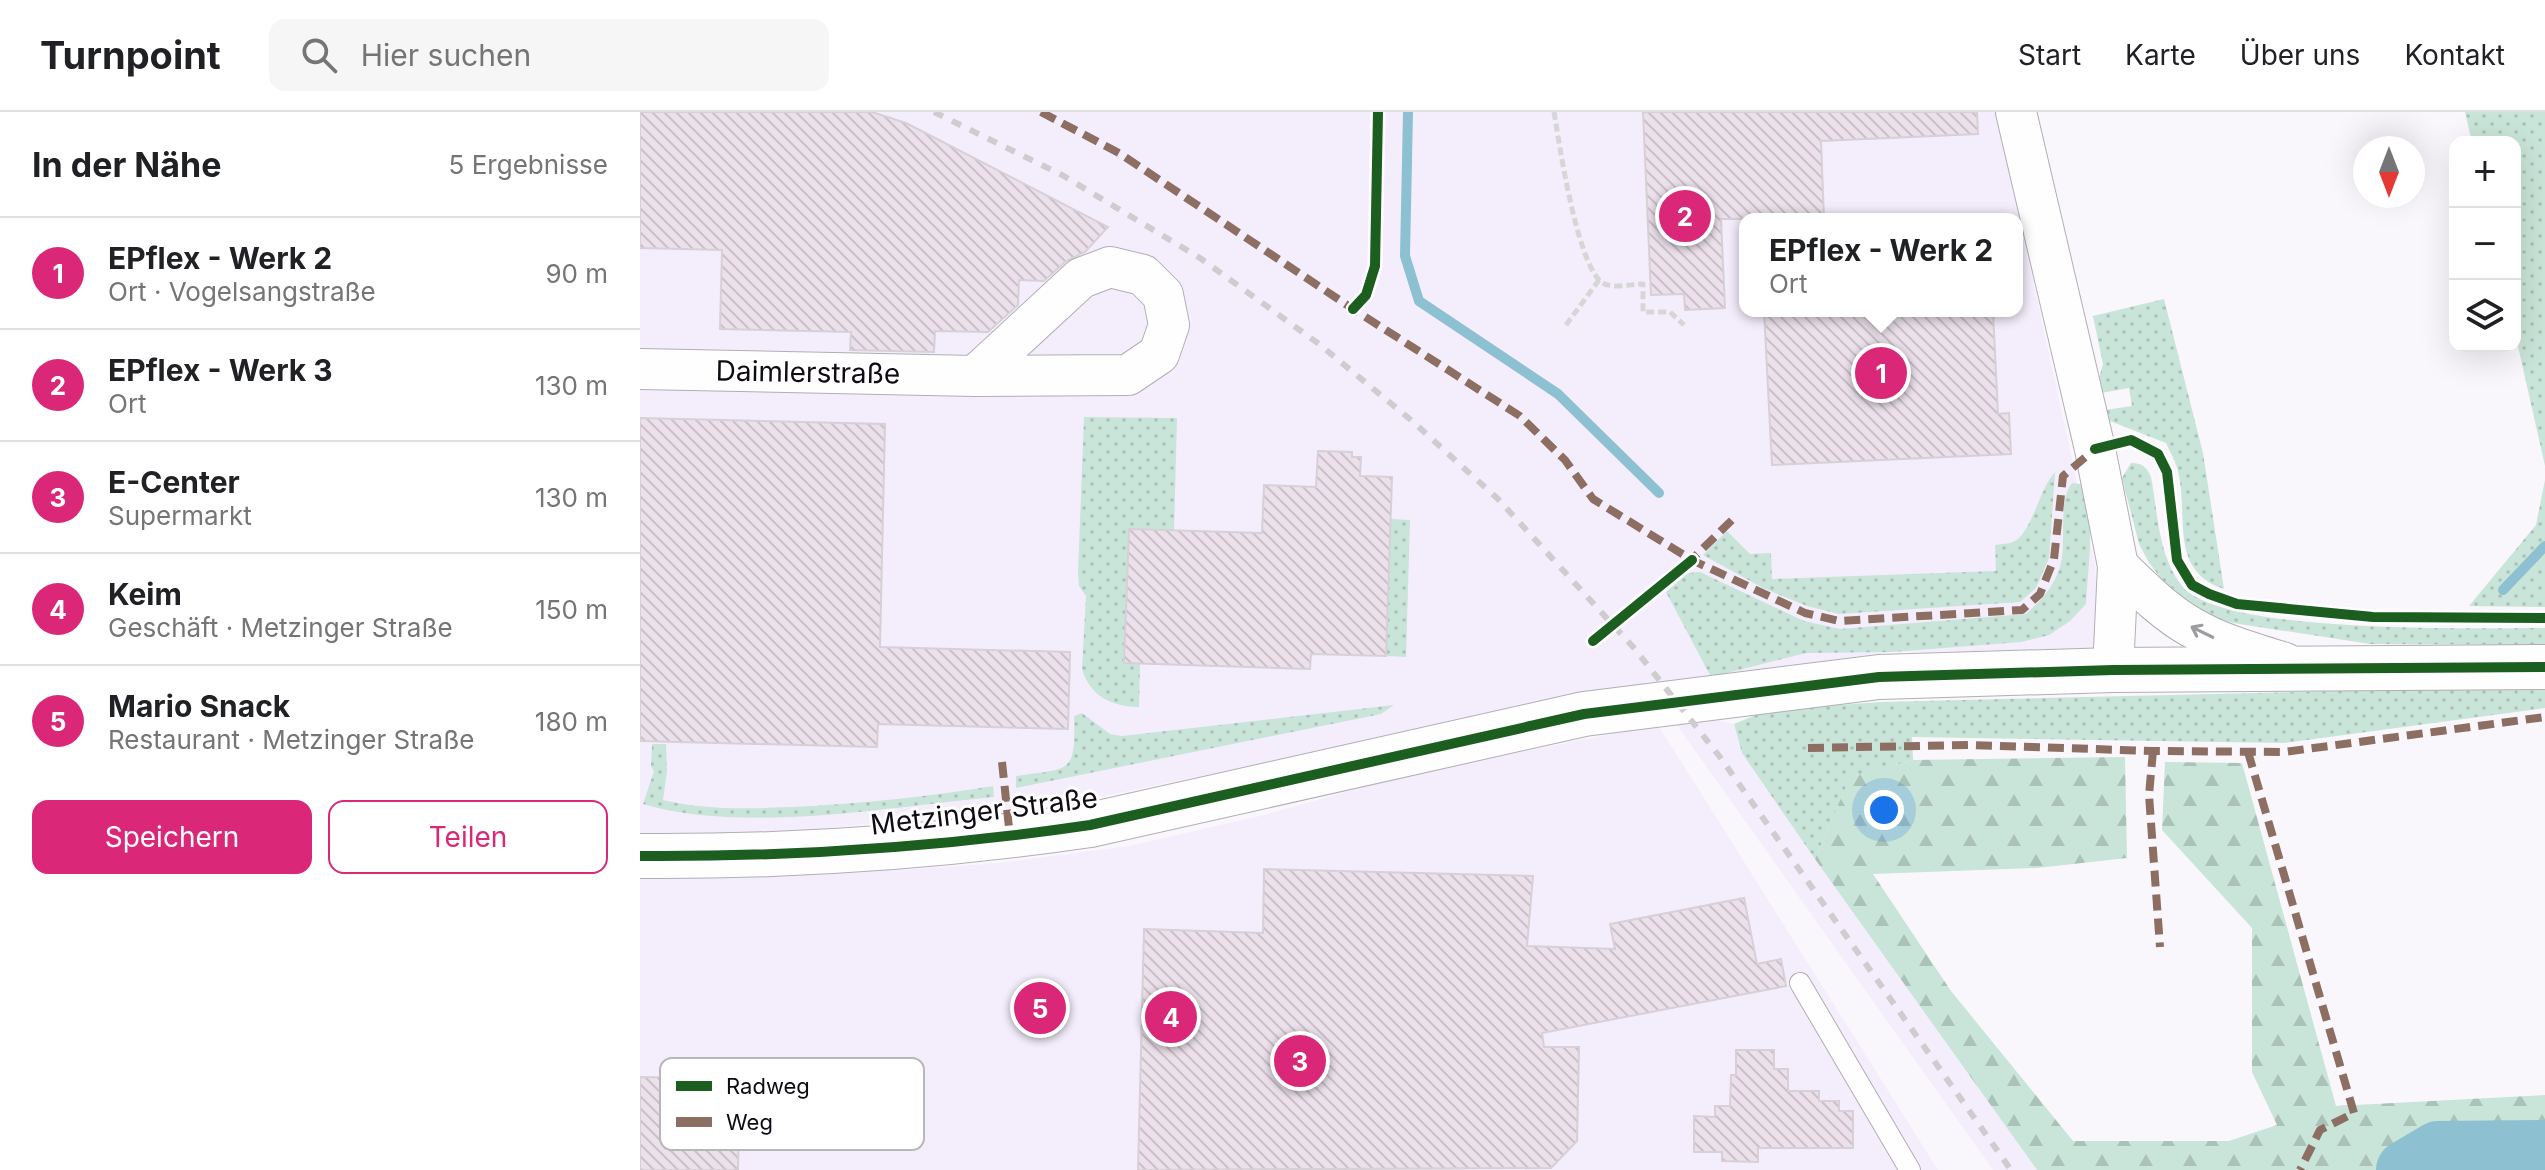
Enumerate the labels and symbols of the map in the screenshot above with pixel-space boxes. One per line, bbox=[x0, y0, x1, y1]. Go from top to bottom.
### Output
north arrow bbox=[2353, 136, 2425, 208]
pin: 2 bbox=[1659, 186, 1711, 246]
pin: 1 bbox=[1855, 343, 1907, 403]
street label: Daimlerstraße bbox=[715, 353, 901, 391]
one-way arrow bbox=[2190, 624, 2214, 639]
street label: Metzinger Straße bbox=[869, 780, 1099, 842]
your location bbox=[1864, 790, 1904, 830]
pin: 5 bbox=[1014, 978, 1066, 1038]
pin: 4 bbox=[1145, 987, 1197, 1047]
pin: 3 bbox=[1274, 1031, 1326, 1091]
legend bbox=[660, 1058, 924, 1150]
text: Radweg bbox=[726, 1073, 810, 1099]
text: Weg bbox=[726, 1109, 773, 1135]

